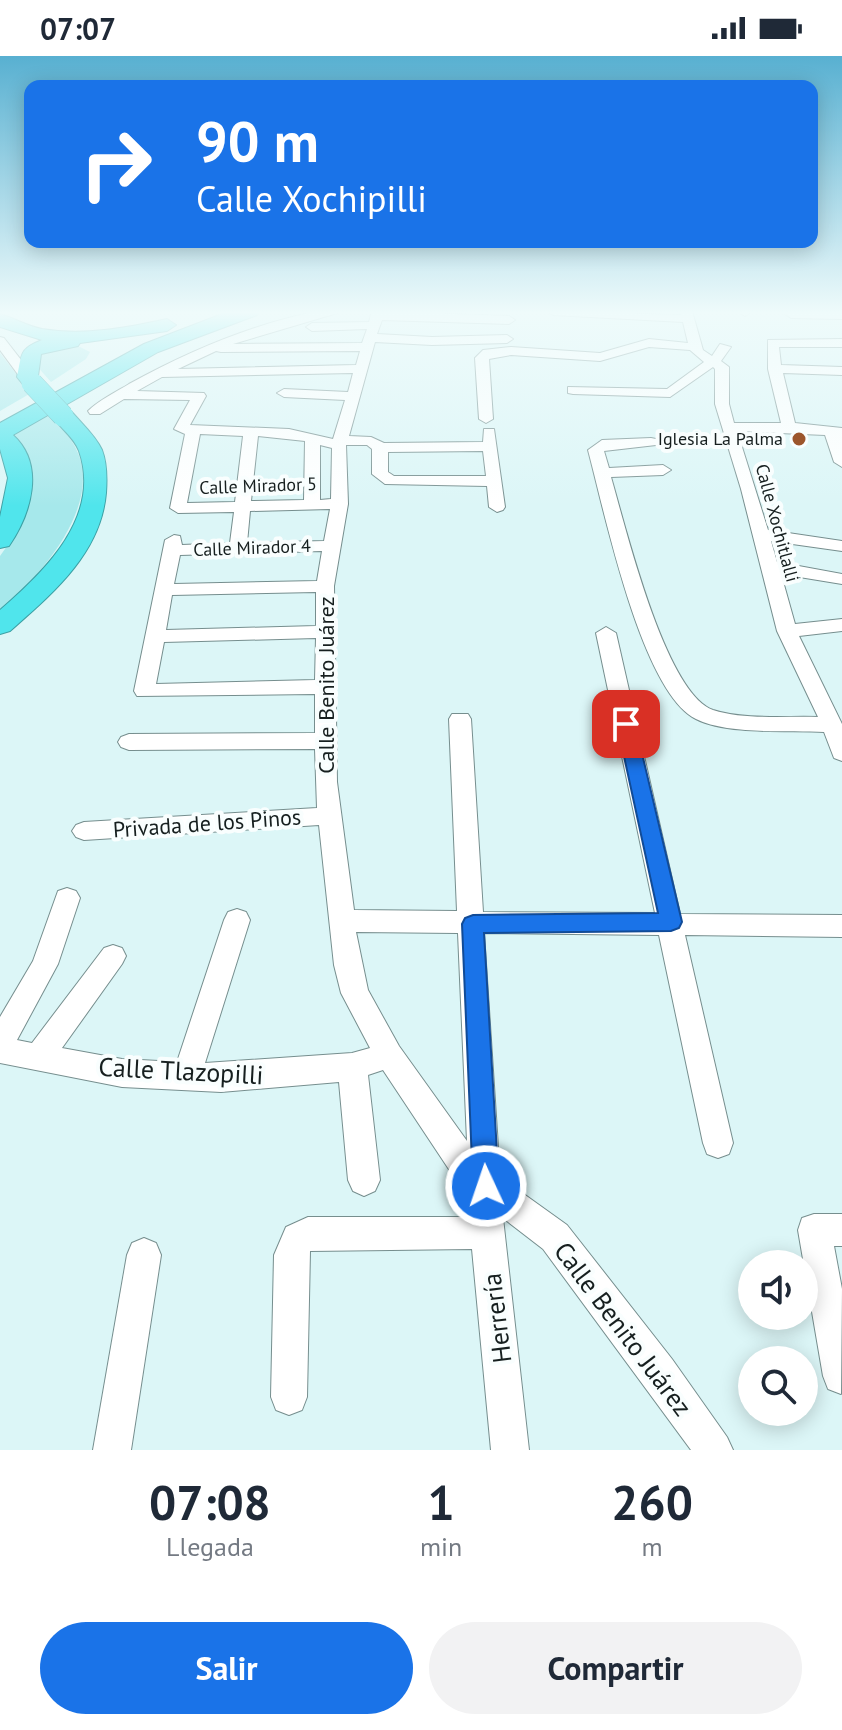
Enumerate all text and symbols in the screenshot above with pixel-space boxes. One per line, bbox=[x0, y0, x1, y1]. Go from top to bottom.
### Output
text: 07:07 bbox=[40, 9, 116, 48]
text: 90 m bbox=[196, 105, 319, 177]
icon: right bbox=[64, 112, 168, 216]
text: Calle Xochipilli bbox=[196, 175, 427, 222]
place label: Iglesia La Palma bbox=[658, 427, 783, 450]
marker: Iglesia La Palma bbox=[790, 430, 808, 448]
street label: Calle Xochitlalli bbox=[751, 461, 804, 584]
street label: Calle Mirador 5 bbox=[199, 472, 317, 499]
street label: Calle Mirador 4 bbox=[193, 534, 311, 561]
street label: Calle Benito Juárez bbox=[312, 596, 340, 774]
pin bbox=[592, 690, 660, 758]
icon: arrive bbox=[604, 702, 648, 746]
street label: Privada de los Pinos bbox=[112, 802, 302, 844]
street label: Calle Tlazopilli bbox=[98, 1050, 264, 1091]
position arrow bbox=[444, 1144, 528, 1228]
street label: Calle Benito Juárez bbox=[547, 1235, 700, 1422]
map controls bbox=[738, 1250, 818, 1426]
button: sound bbox=[738, 1250, 818, 1330]
street label: Herrería bbox=[475, 1271, 518, 1365]
button: search bbox=[738, 1346, 818, 1426]
text: 07:08 bbox=[149, 1471, 271, 1533]
text: 1 bbox=[427, 1471, 455, 1533]
text: 260 bbox=[611, 1471, 693, 1533]
text: Llegada bbox=[166, 1530, 254, 1563]
text: min bbox=[420, 1530, 462, 1563]
text: m bbox=[642, 1530, 663, 1563]
button: Salir bbox=[40, 1622, 413, 1714]
button: Compartir bbox=[429, 1622, 802, 1714]

